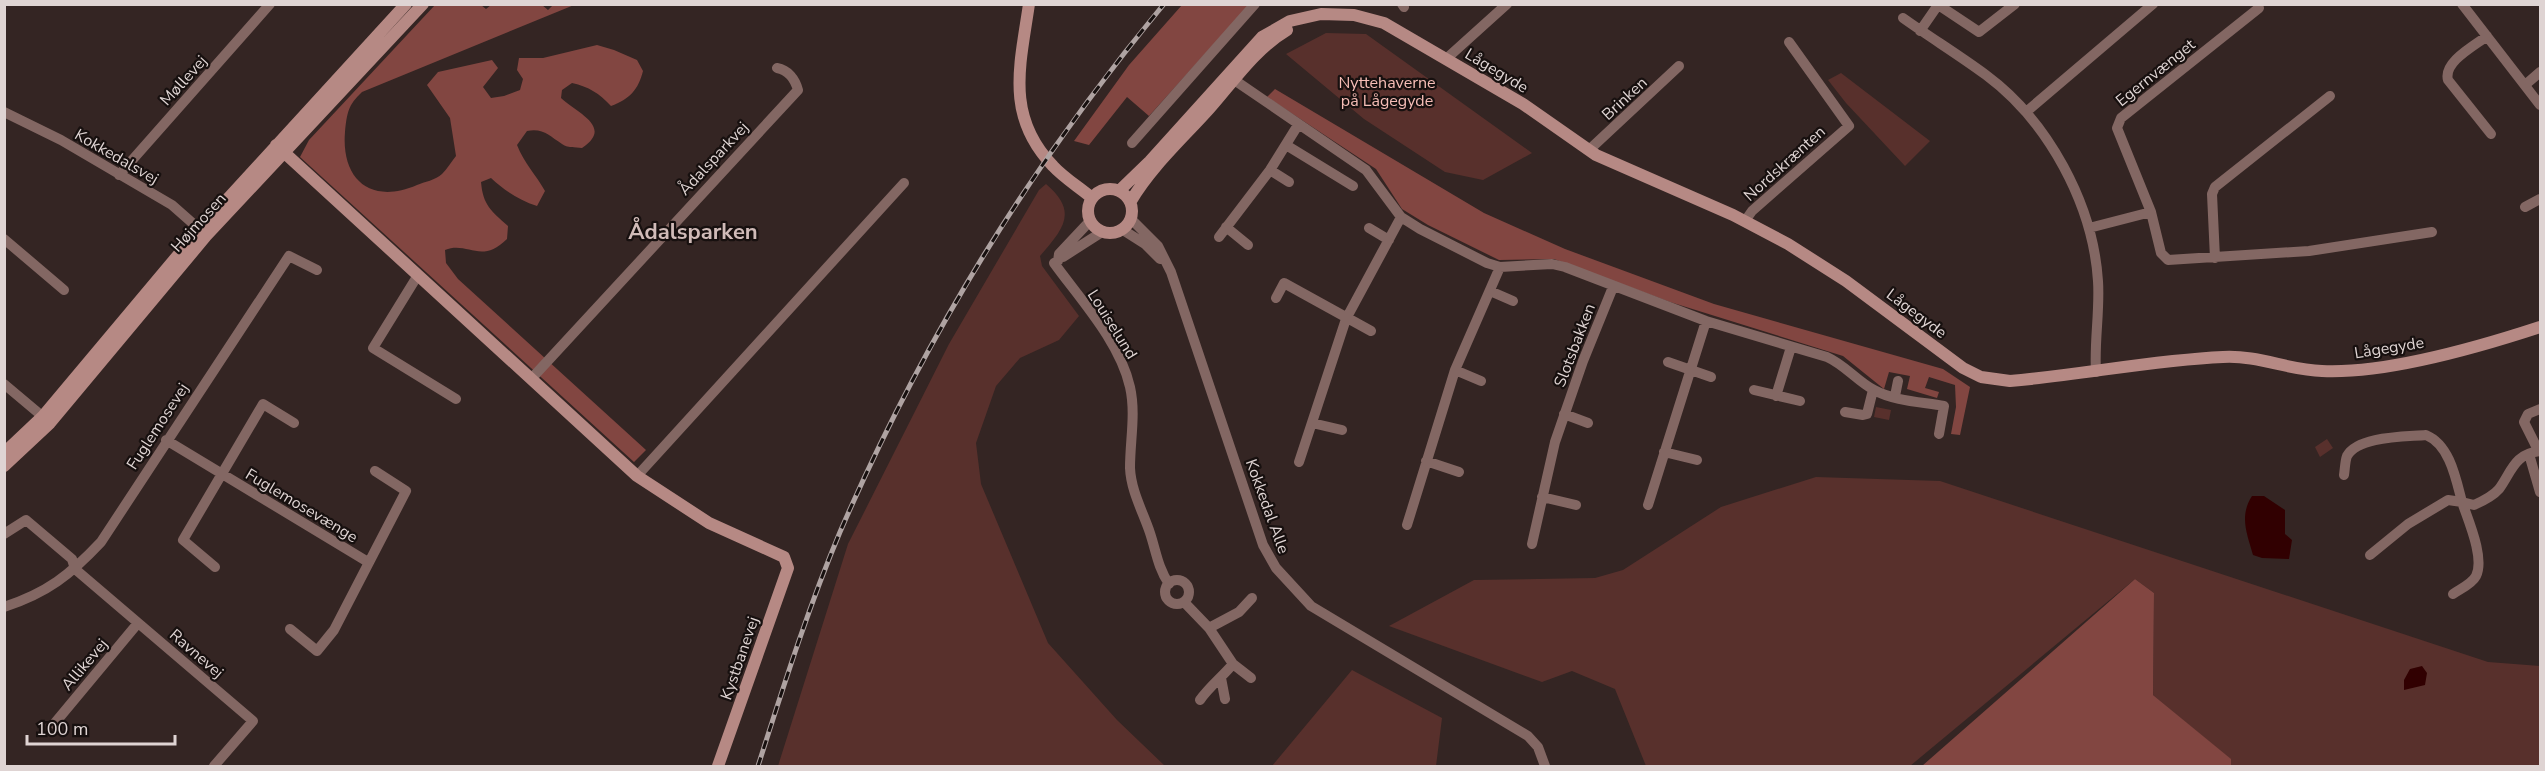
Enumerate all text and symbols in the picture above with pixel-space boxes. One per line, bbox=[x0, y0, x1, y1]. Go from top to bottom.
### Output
street label: Egernvænget bbox=[2111, 34, 2200, 112]
street label: Lågegyde bbox=[1461, 43, 1532, 98]
street label: Møllevej bbox=[155, 51, 212, 111]
park label: Nyttehaverne på Lågegyde bbox=[1338, 72, 1436, 112]
street label: Brinken bbox=[1597, 72, 1652, 125]
street label: Ådalsparkvej bbox=[674, 117, 754, 200]
street label: Nordskrænten bbox=[1739, 121, 1830, 206]
street label: Kokkedalsvej bbox=[71, 124, 162, 190]
street label: Højmosen bbox=[166, 188, 231, 257]
district label: Ådalsparken bbox=[628, 216, 758, 247]
street label: Lågegyde bbox=[1882, 284, 1951, 344]
street label: Louiselund bbox=[1082, 285, 1142, 364]
street label: Slotsbakken bbox=[1549, 300, 1601, 390]
street label: Lågegyde bbox=[2353, 332, 2426, 364]
street label: Fuglemosevej bbox=[122, 379, 194, 474]
street label: Kokkedal Alle bbox=[1240, 456, 1294, 557]
street label: Fuglemosevænge bbox=[241, 464, 362, 548]
street label: Kystbanevej bbox=[715, 614, 764, 703]
street label: Ravnevej bbox=[165, 624, 228, 683]
street label: Allikevej bbox=[57, 634, 113, 695]
scale bar bbox=[27, 708, 176, 746]
text: 100 m bbox=[36, 717, 88, 741]

